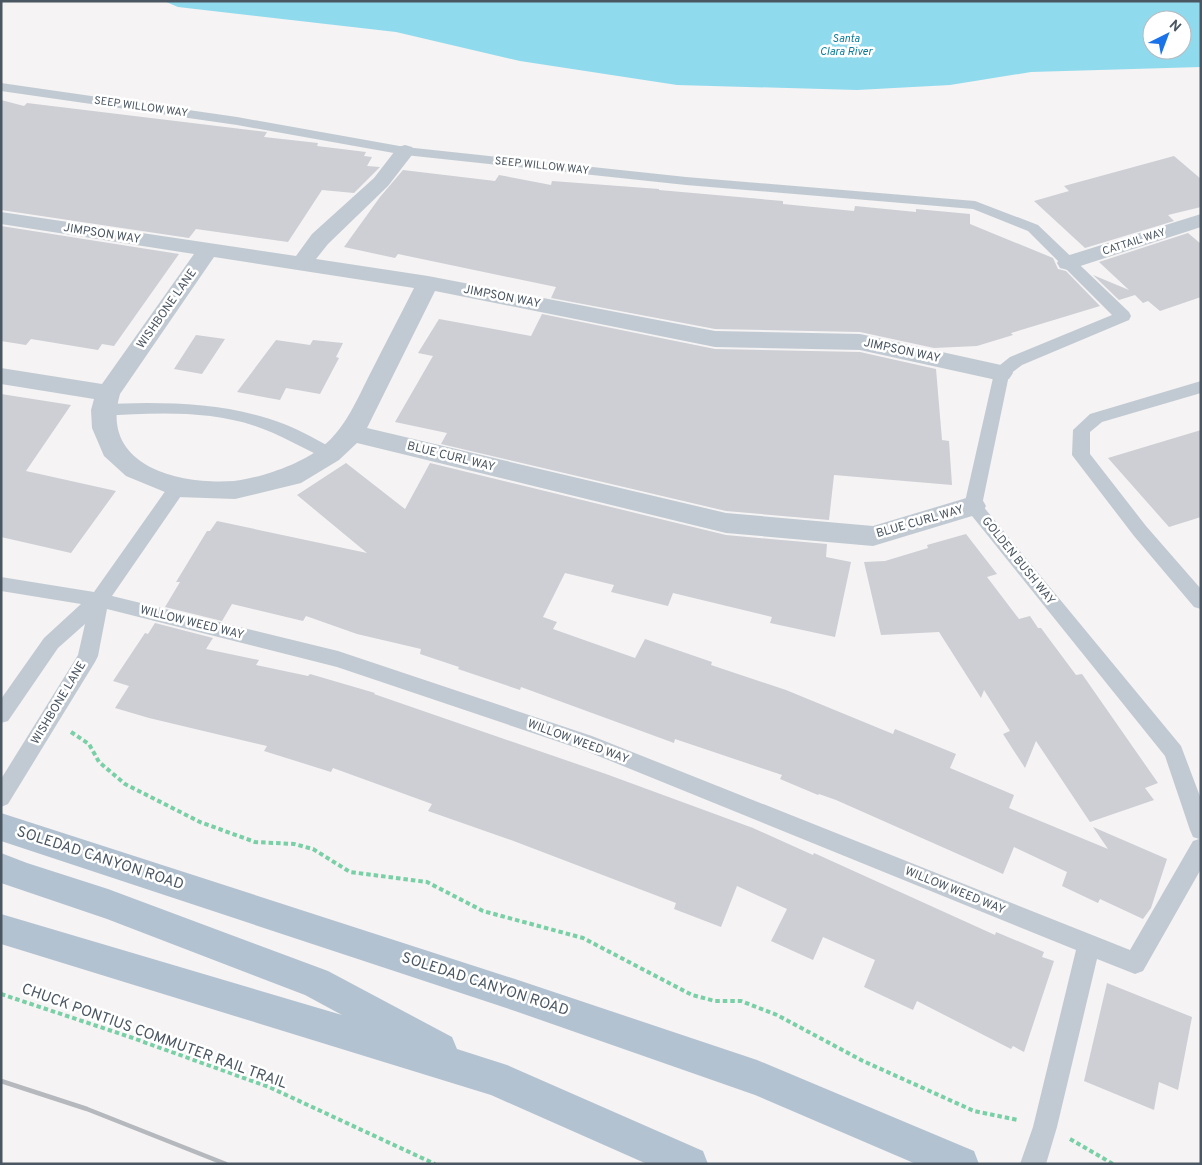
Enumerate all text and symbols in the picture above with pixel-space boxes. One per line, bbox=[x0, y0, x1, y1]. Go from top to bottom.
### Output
north arrow bbox=[1142, 10, 1192, 60]
text: N bbox=[1165, 17, 1184, 36]
water label: Santa Clara River bbox=[820, 32, 873, 59]
street label: SEEP WILLOW WAY bbox=[93, 93, 189, 121]
street label: SEEP WILLOW WAY bbox=[494, 154, 590, 178]
street label: JIMPSON WAY bbox=[62, 220, 142, 248]
street label: CATTAIL WAY bbox=[1101, 225, 1167, 259]
street label: WISHBONE LANE bbox=[133, 266, 201, 352]
street label: JIMPSON WAY bbox=[462, 282, 542, 312]
street label: JIMPSON WAY bbox=[862, 335, 942, 367]
street label: BLUE CURL WAY bbox=[405, 438, 497, 476]
street label: BLUE CURL WAY bbox=[875, 502, 966, 542]
street label: GOLDEN BUSH WAY bbox=[978, 514, 1059, 609]
street label: WILLOW WEED WAY bbox=[138, 602, 246, 644]
street label: WISHBONE LANE bbox=[28, 658, 90, 748]
street label: WILLOW WEED WAY bbox=[525, 716, 631, 768]
street label: SOLEDAD CANYON ROAD bbox=[14, 823, 186, 895]
street label: WILLOW WEED WAY bbox=[902, 864, 1008, 919]
street label: SOLEDAD CANYON ROAD bbox=[399, 949, 571, 1021]
street label: CHUCK PONTIUS COMMUTER RAIL TRAIL bbox=[19, 980, 289, 1094]

